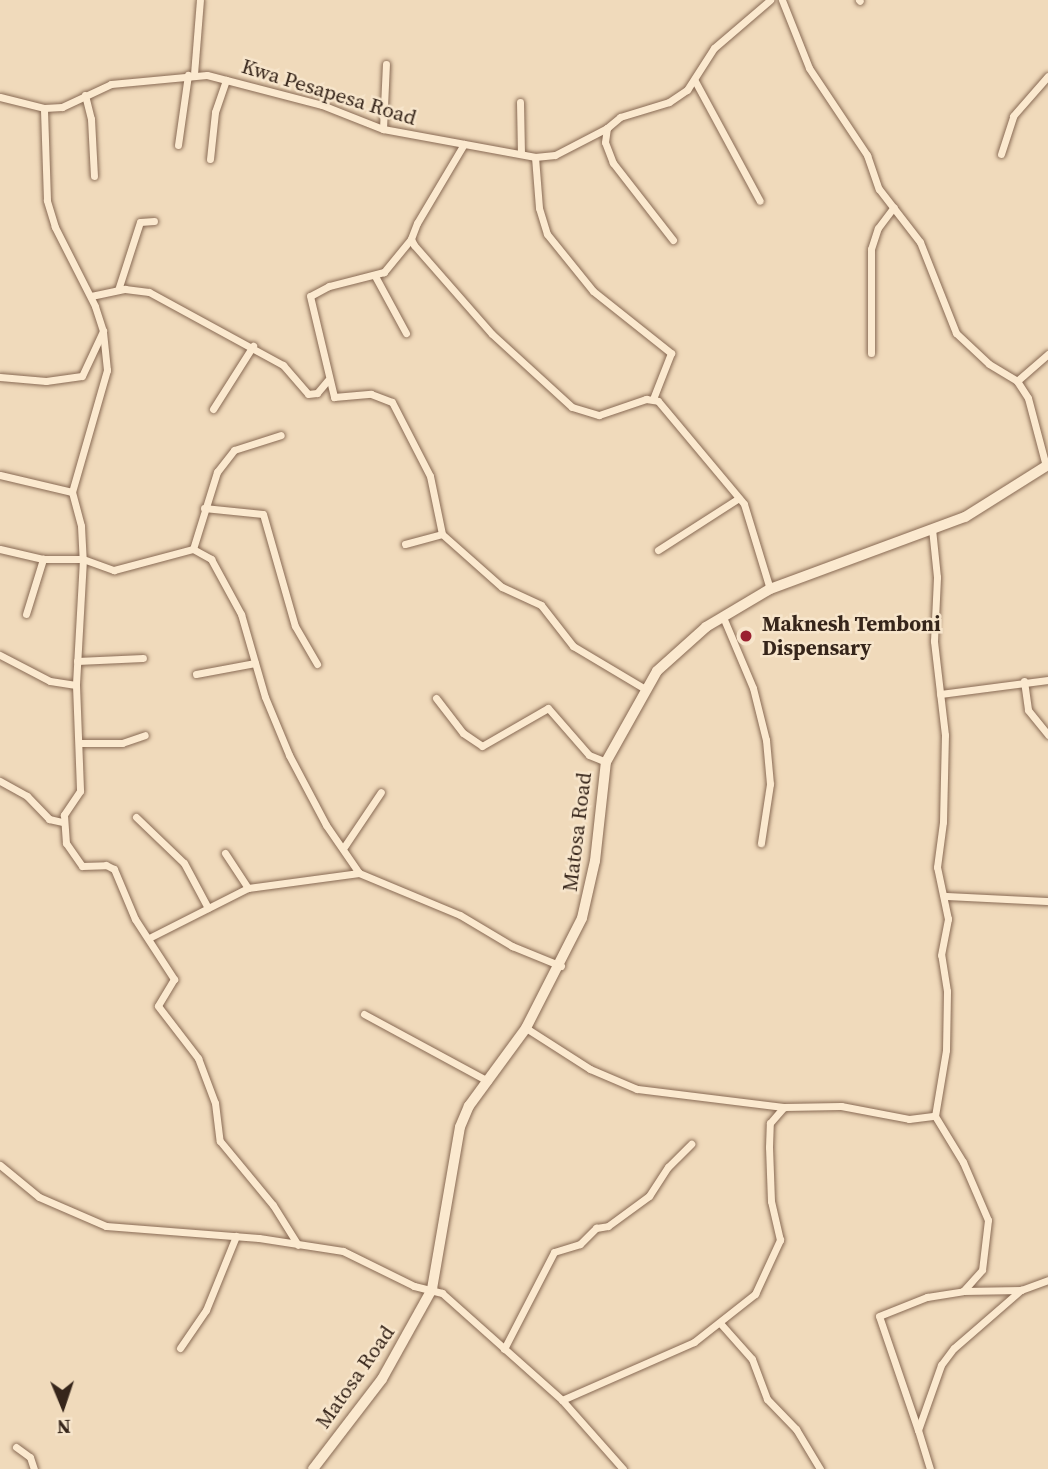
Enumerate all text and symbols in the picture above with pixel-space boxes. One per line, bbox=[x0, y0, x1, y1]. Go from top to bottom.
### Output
street label: Kwa Pesapesa Road bbox=[239, 53, 419, 131]
place label: Maknesh Temboni Dispensary bbox=[762, 611, 941, 661]
marker: Maknesh Temboni Dispensary bbox=[736, 626, 756, 646]
street label: Matosa Road bbox=[557, 771, 597, 893]
street label: Matosa Road bbox=[310, 1321, 400, 1433]
north arrow bbox=[28, 1371, 98, 1441]
text: N bbox=[56, 1414, 71, 1440]

